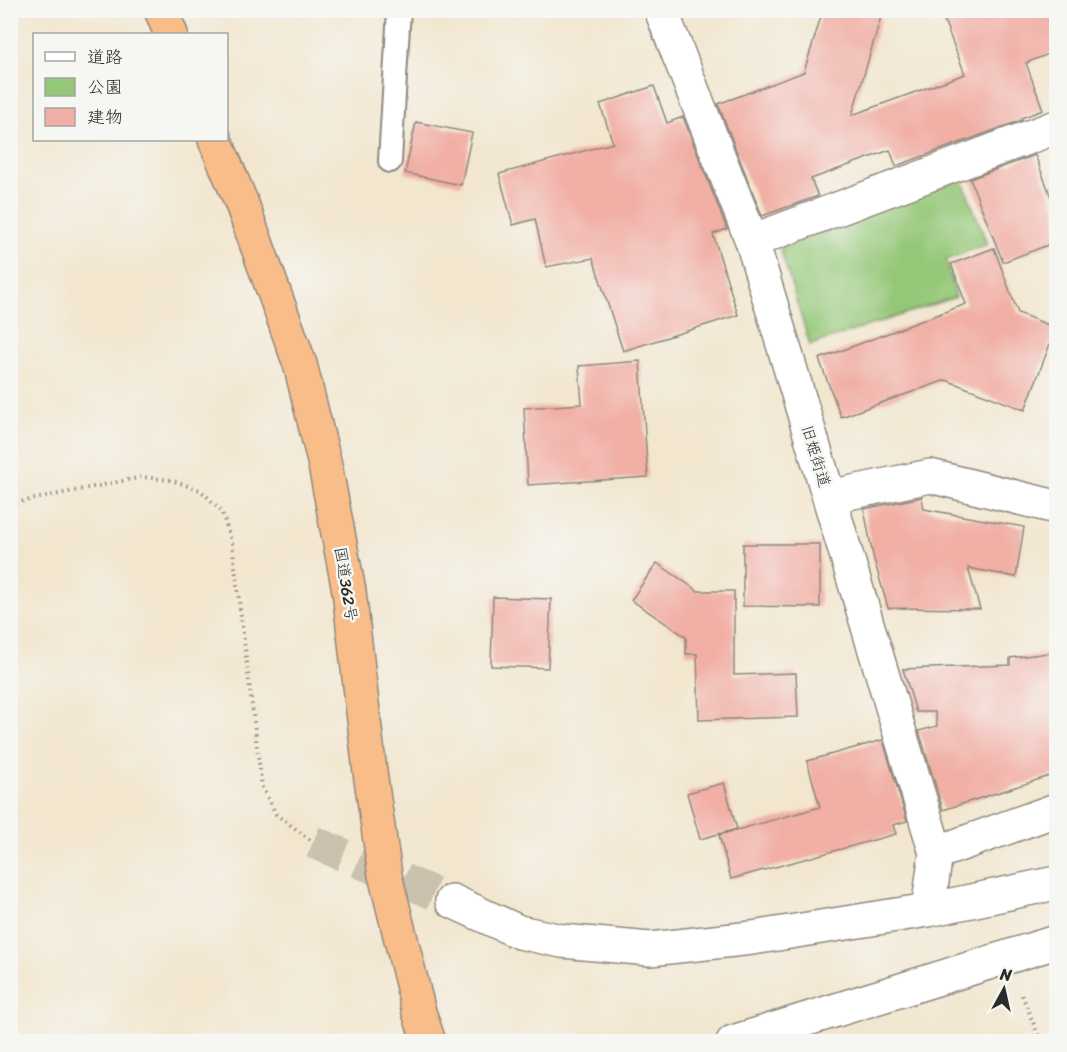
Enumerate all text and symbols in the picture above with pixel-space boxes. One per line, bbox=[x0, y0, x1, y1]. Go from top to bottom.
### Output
legend bbox=[33, 33, 228, 141]
text: 道路 bbox=[87, 41, 123, 73]
text: 公園 bbox=[87, 71, 123, 103]
text: 建物 bbox=[87, 101, 123, 133]
street label: 旧姫街道 bbox=[793, 421, 839, 491]
street label: 国道362号 bbox=[326, 545, 366, 623]
north arrow bbox=[974, 959, 1034, 1019]
text: N bbox=[998, 959, 1014, 990]

